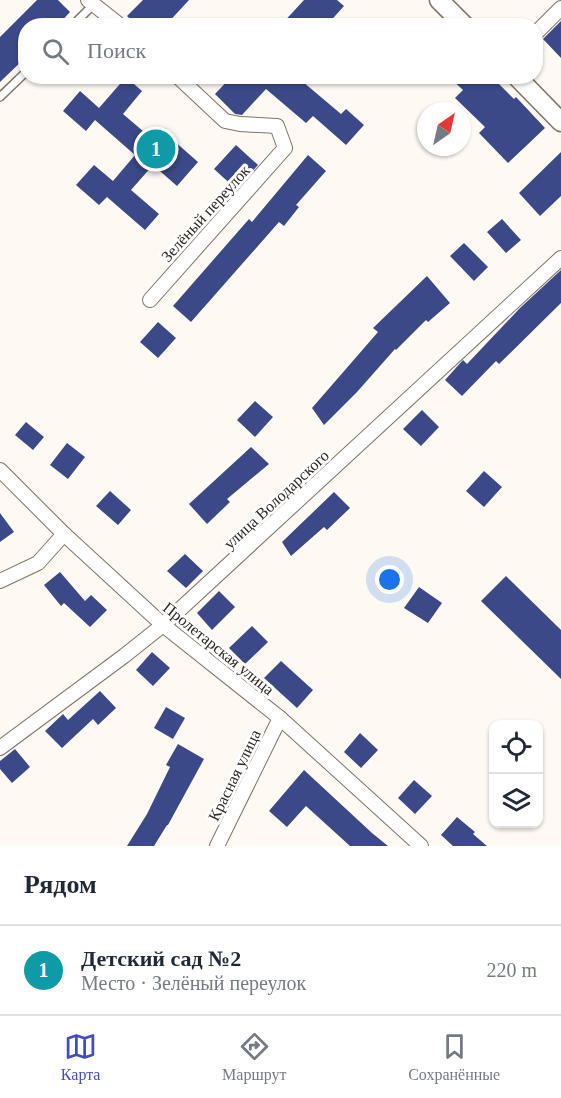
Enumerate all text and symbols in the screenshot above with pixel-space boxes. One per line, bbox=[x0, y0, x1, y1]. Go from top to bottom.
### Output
search box bbox=[18, 18, 543, 84]
icon: search bbox=[39, 35, 72, 68]
text: Поиск bbox=[87, 38, 146, 63]
north arrow bbox=[417, 102, 471, 156]
pin: 1 bbox=[136, 126, 176, 172]
street label: Зелёный переулок bbox=[158, 162, 254, 266]
street label: улица Володарского bbox=[220, 446, 333, 553]
your location bbox=[375, 565, 404, 594]
street label: Пролетарская улица bbox=[159, 599, 277, 699]
map controls bbox=[489, 720, 543, 828]
button: locate bbox=[489, 720, 543, 774]
street label: Красная улица bbox=[205, 727, 265, 824]
button: layers bbox=[489, 774, 543, 828]
text: Рядом bbox=[24, 870, 97, 899]
text: Детский сад №2 bbox=[81, 946, 241, 971]
text: 1 bbox=[39, 959, 49, 981]
text: 220 m bbox=[486, 959, 537, 981]
text: Место · Зелёный переулок bbox=[81, 972, 306, 994]
tab: Карта bbox=[61, 1030, 100, 1084]
tab: Маршрут bbox=[222, 1030, 287, 1084]
tab: Сохранённые bbox=[408, 1030, 500, 1084]

